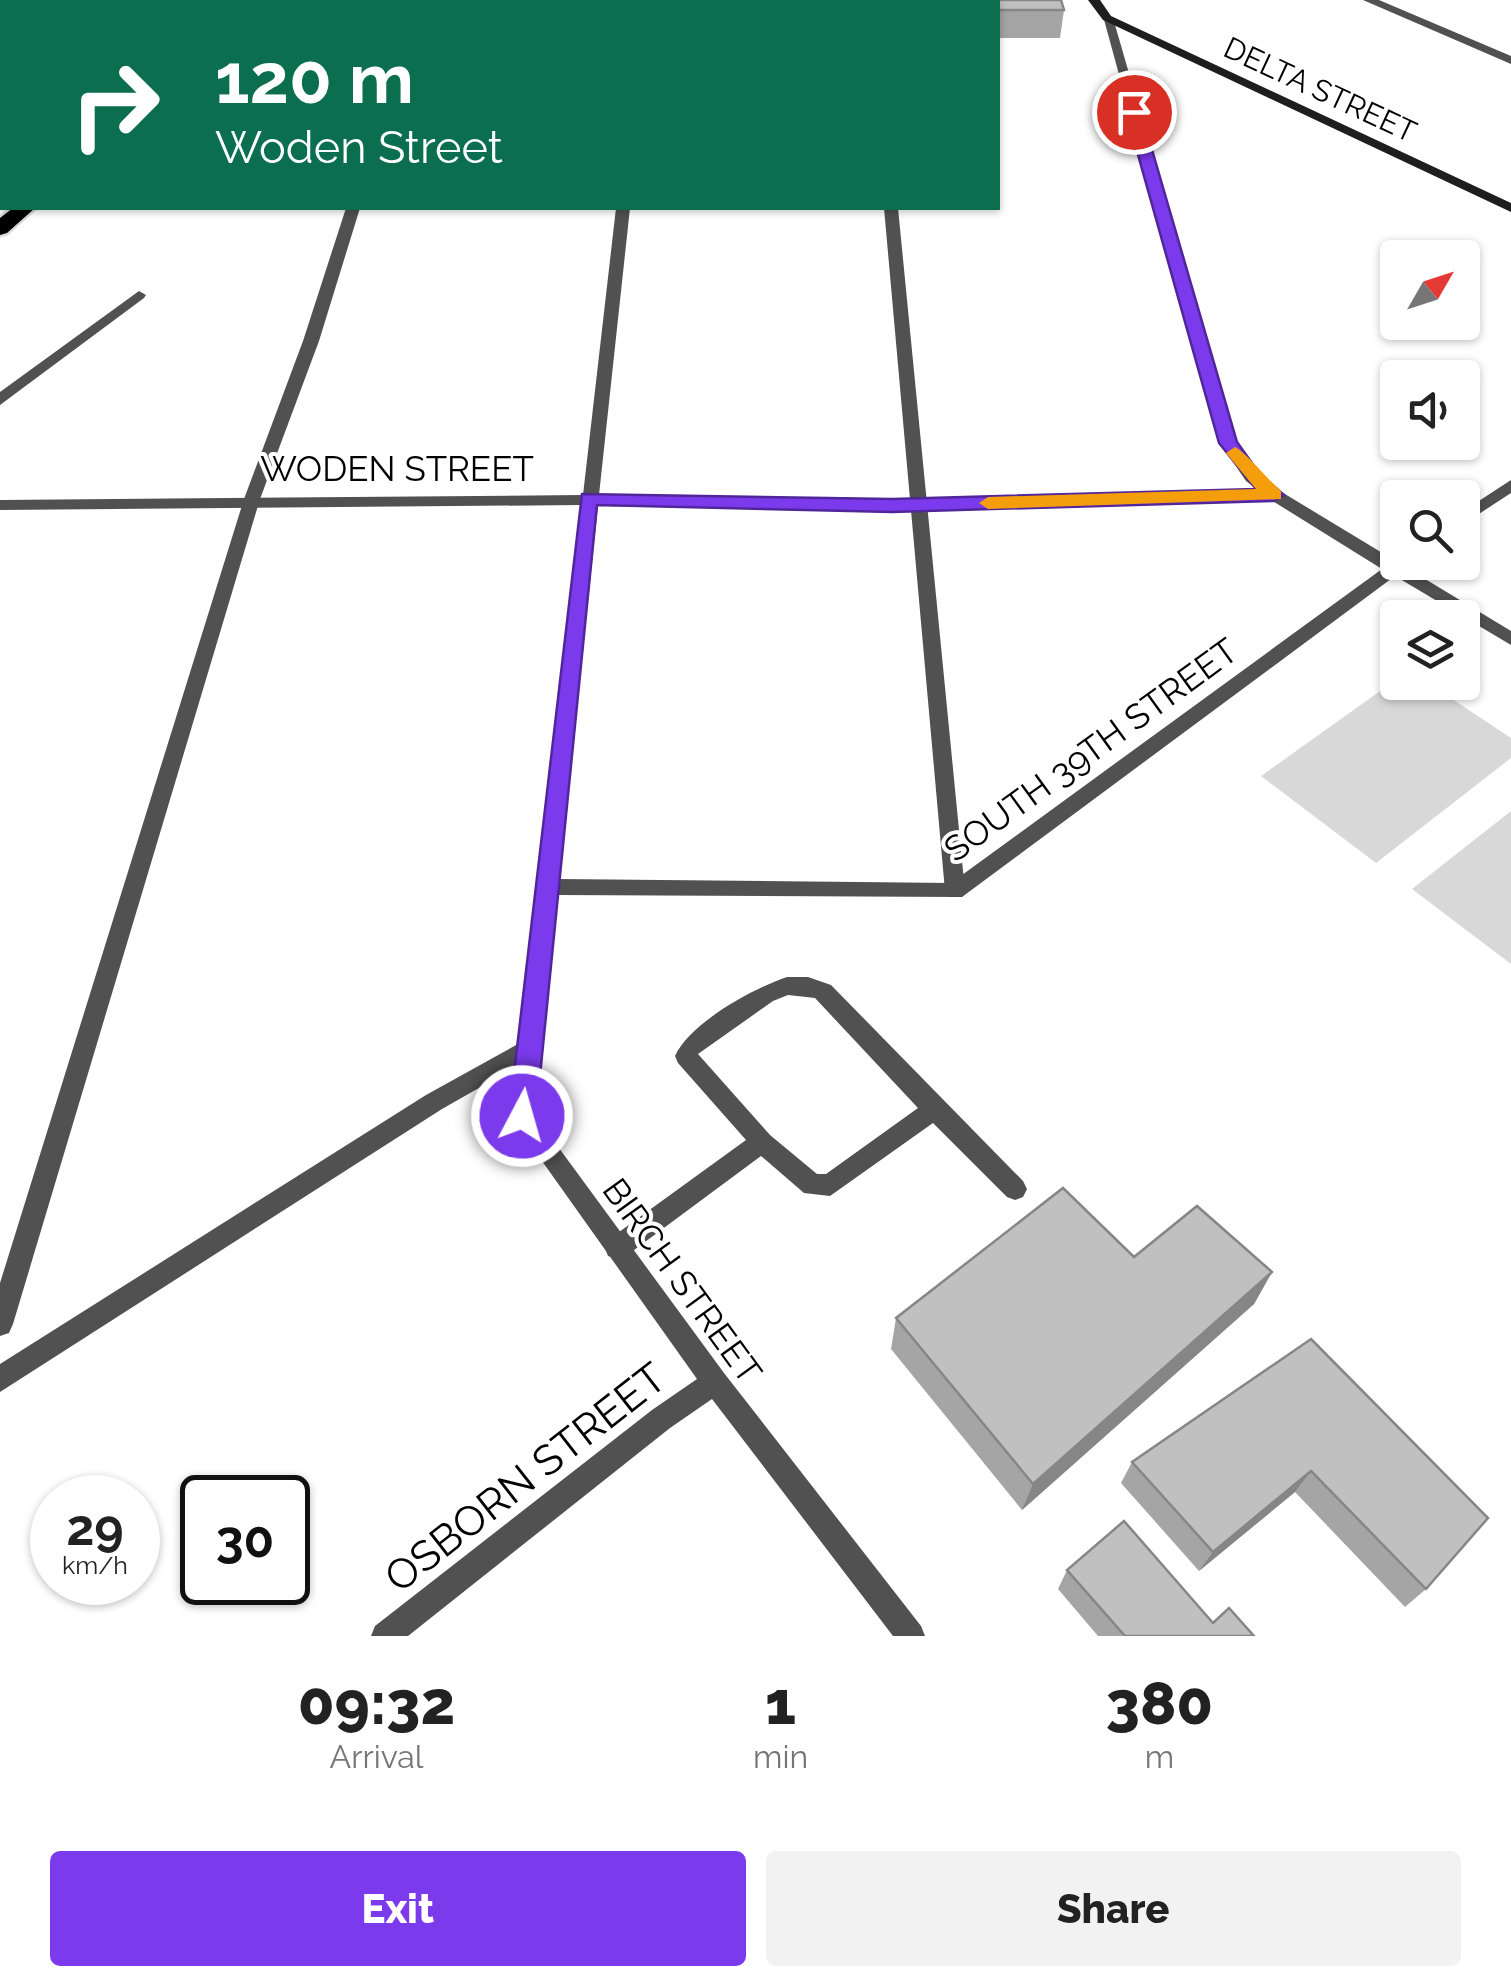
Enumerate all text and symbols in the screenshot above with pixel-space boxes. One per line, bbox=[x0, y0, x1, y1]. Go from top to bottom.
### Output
street label: DELTA STREET bbox=[1219, 30, 1422, 149]
text: 120 m bbox=[215, 37, 414, 119]
icon: right bbox=[50, 40, 180, 170]
pin bbox=[1092, 70, 1177, 155]
icon: arrive bbox=[1107, 85, 1162, 140]
text: Woden Street bbox=[215, 121, 503, 174]
north arrow bbox=[1380, 240, 1480, 340]
map controls bbox=[1380, 240, 1480, 700]
button: sound bbox=[1380, 360, 1480, 460]
street label: WODEN STREET bbox=[260, 448, 534, 489]
button: search bbox=[1380, 480, 1480, 580]
button: layers bbox=[1380, 600, 1480, 700]
street label: SOUTH 39TH STREET bbox=[936, 630, 1245, 870]
position arrow bbox=[470, 1064, 574, 1168]
street label: BIRCH STREET bbox=[594, 1170, 770, 1391]
street label: OSBORN STREET bbox=[375, 1353, 675, 1602]
speed limit sign: 30 bbox=[180, 1475, 310, 1605]
text: 29 bbox=[66, 1498, 124, 1557]
text: km/h bbox=[62, 1550, 128, 1580]
text: 09:32 bbox=[298, 1668, 455, 1738]
text: 1 bbox=[765, 1668, 796, 1738]
text: 380 bbox=[1106, 1668, 1213, 1738]
text: Arrival bbox=[330, 1738, 423, 1775]
text: min bbox=[753, 1738, 808, 1775]
text: m bbox=[1145, 1738, 1174, 1775]
button: Exit bbox=[50, 1851, 746, 1966]
button: Share bbox=[766, 1851, 1461, 1966]

